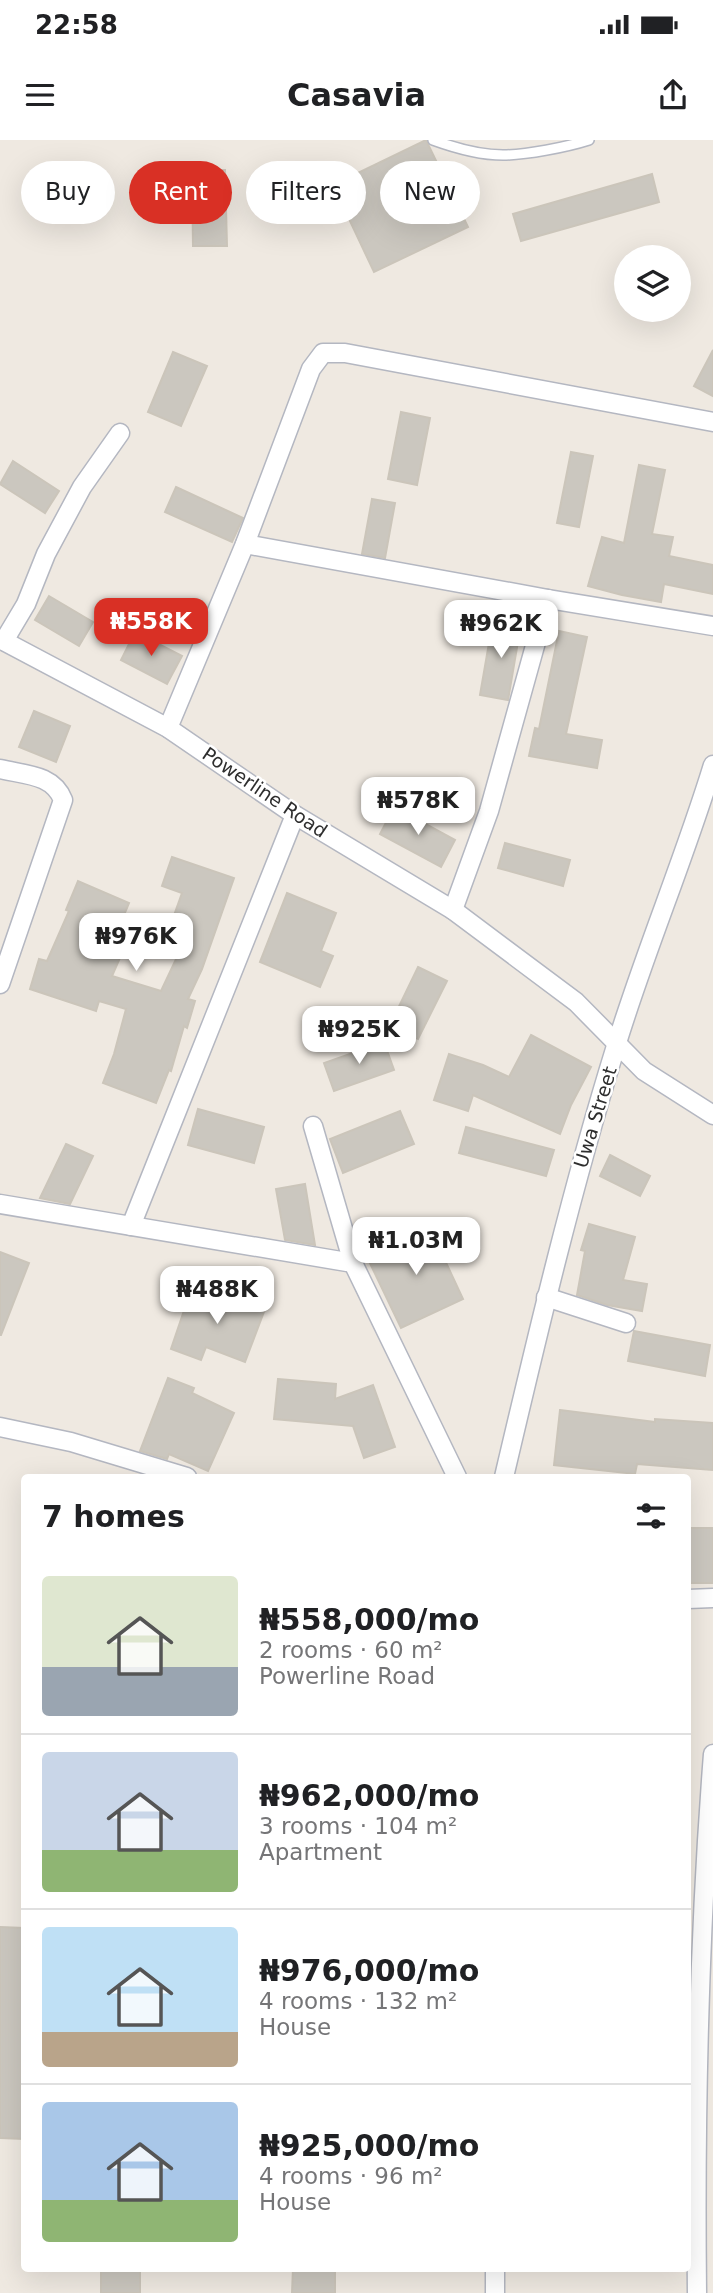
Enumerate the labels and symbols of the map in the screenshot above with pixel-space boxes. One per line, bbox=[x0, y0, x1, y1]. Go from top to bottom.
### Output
pin: ₦558K bbox=[102, 598, 200, 658]
pin: ₦962K bbox=[452, 601, 550, 660]
street label: Powerline Road bbox=[199, 742, 331, 842]
pin: ₦578K bbox=[369, 778, 467, 837]
pin: ₦976K bbox=[87, 914, 185, 973]
pin: ₦925K bbox=[310, 1006, 408, 1066]
street label: Uwa Street bbox=[569, 1064, 621, 1170]
pin: ₦1.03M bbox=[359, 1218, 473, 1277]
pin: ₦488K bbox=[168, 1266, 266, 1326]

